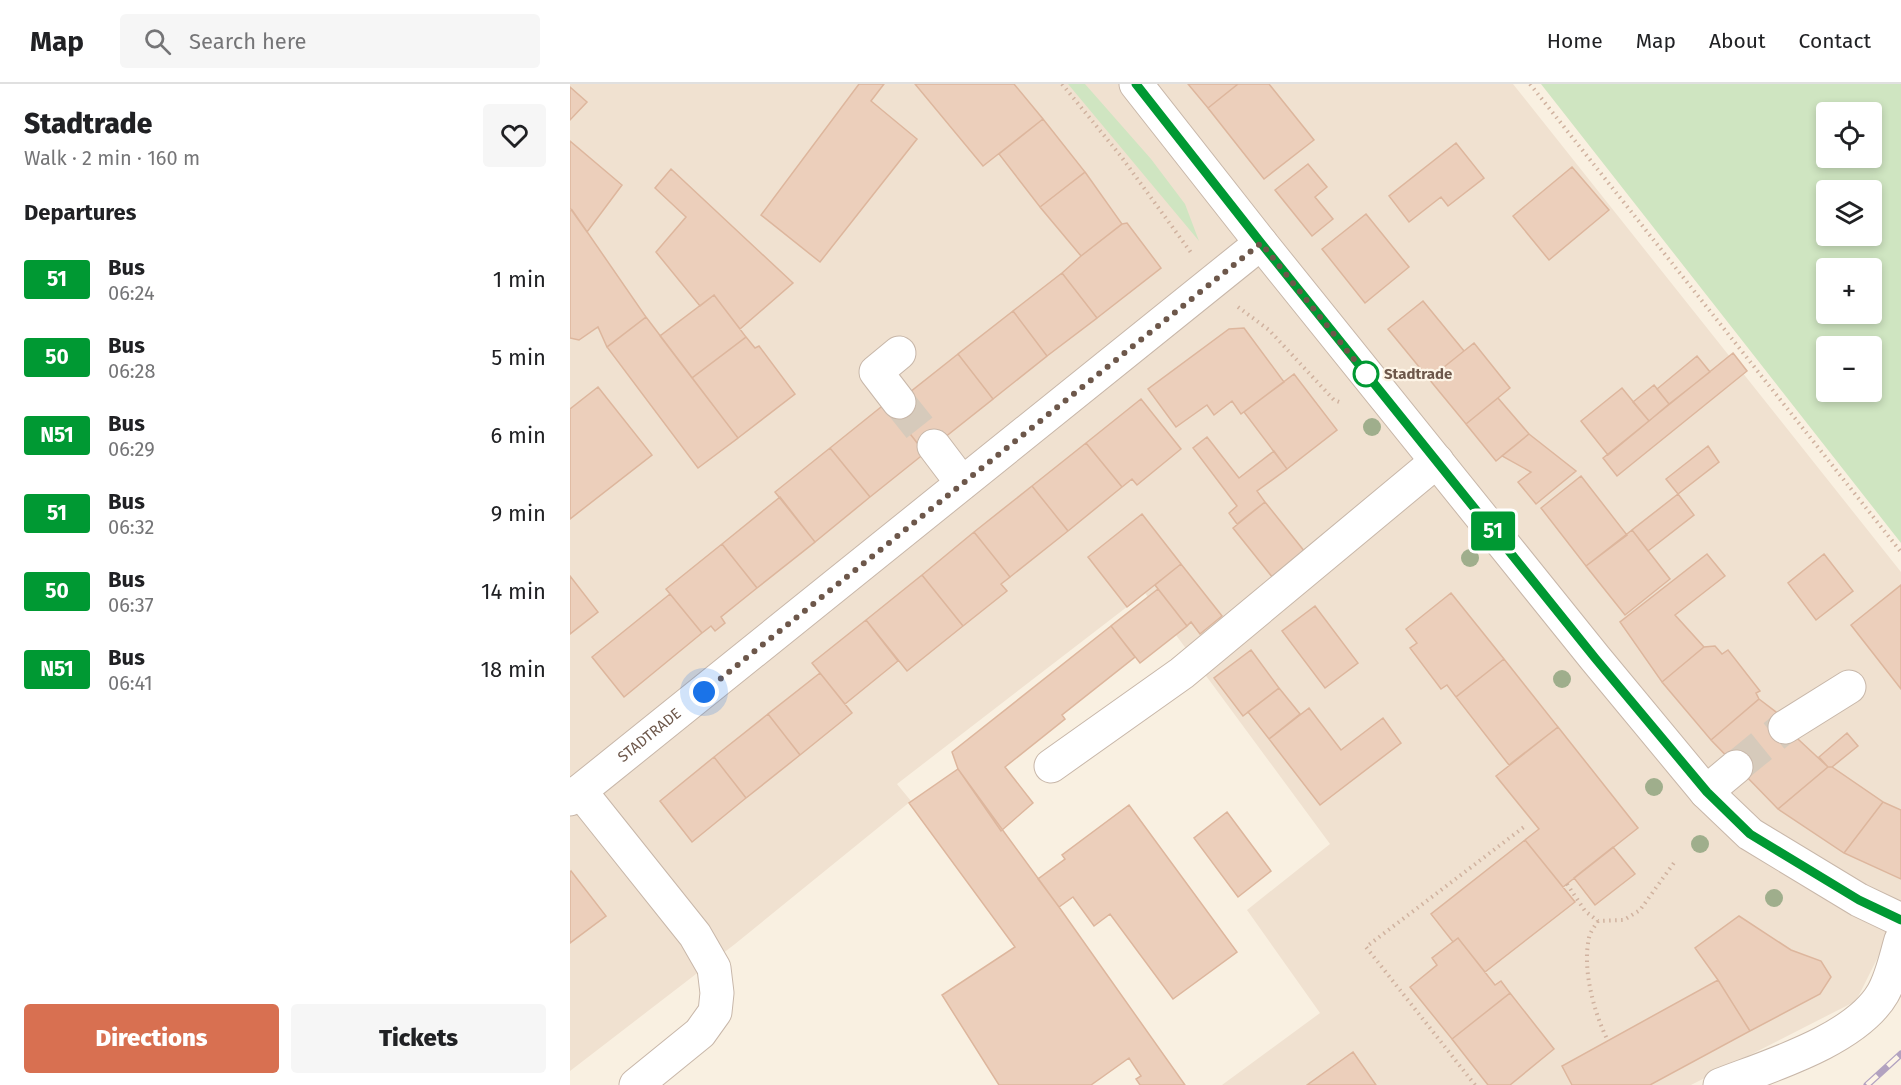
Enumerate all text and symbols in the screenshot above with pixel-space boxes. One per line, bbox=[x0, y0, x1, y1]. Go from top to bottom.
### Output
search box bbox=[120, 14, 540, 68]
text: Map bbox=[30, 25, 84, 58]
icon: search bbox=[141, 25, 174, 58]
text: Search here bbox=[189, 28, 307, 55]
text: Home bbox=[1547, 28, 1603, 54]
text: Map bbox=[1636, 28, 1676, 54]
text: About bbox=[1709, 28, 1766, 54]
text: Contact bbox=[1799, 28, 1871, 54]
map controls bbox=[1816, 102, 1882, 402]
button: locate bbox=[1816, 102, 1882, 168]
button: heart bbox=[483, 104, 546, 167]
text: Stadtrade bbox=[24, 107, 152, 140]
text: Walk · 2 min · 160 m bbox=[24, 146, 200, 170]
button: layers bbox=[1816, 180, 1882, 246]
text: Departures bbox=[24, 199, 136, 226]
text: Bus bbox=[108, 254, 145, 281]
button: + bbox=[1816, 258, 1882, 324]
text: 51 bbox=[47, 266, 67, 292]
text: 1 min bbox=[493, 266, 546, 293]
text: 06:24 bbox=[108, 281, 155, 305]
text: Bus bbox=[108, 332, 145, 359]
button: − bbox=[1816, 336, 1882, 402]
text: 50 bbox=[45, 344, 69, 370]
text: 5 min bbox=[491, 344, 546, 371]
text: 06:28 bbox=[108, 359, 156, 383]
marker: Stadtrade bbox=[1353, 361, 1379, 387]
place label: Stadtrade bbox=[1384, 365, 1452, 383]
text: Bus bbox=[108, 410, 145, 437]
text: N51 bbox=[40, 422, 74, 448]
text: 6 min bbox=[490, 422, 546, 449]
text: 06:29 bbox=[108, 437, 155, 461]
text: Bus bbox=[108, 488, 145, 515]
text: 51 bbox=[47, 500, 67, 526]
text: 9 min bbox=[491, 500, 546, 527]
line badge: 51 bbox=[1466, 512, 1520, 550]
text: 06:32 bbox=[108, 515, 154, 539]
text: 51 bbox=[1483, 518, 1503, 544]
text: Bus bbox=[108, 566, 145, 593]
text: 50 bbox=[45, 578, 69, 604]
text: 14 min bbox=[481, 578, 546, 605]
text: 06:37 bbox=[108, 593, 154, 617]
text: Bus bbox=[108, 644, 145, 671]
text: N51 bbox=[40, 656, 74, 682]
text: 18 min bbox=[481, 656, 546, 683]
text: 06:41 bbox=[108, 671, 153, 695]
your location bbox=[689, 677, 719, 707]
street label: STADTRADE bbox=[614, 704, 685, 766]
button: Directions bbox=[24, 1004, 279, 1073]
button: Tickets bbox=[291, 1004, 546, 1073]

